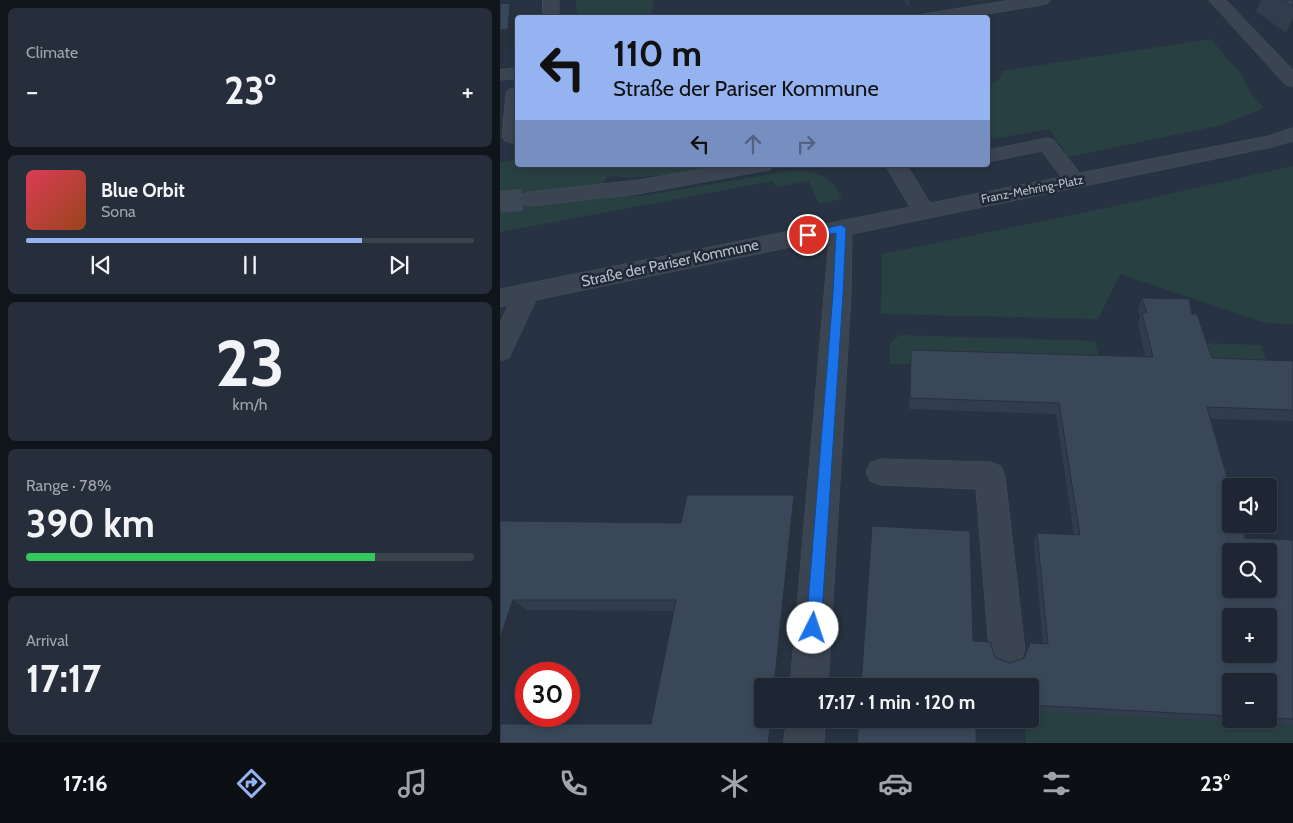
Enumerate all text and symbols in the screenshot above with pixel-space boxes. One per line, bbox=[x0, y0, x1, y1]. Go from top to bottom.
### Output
text: 110 m bbox=[613, 32, 702, 75]
icon: left bbox=[530, 35, 595, 100]
text: Climate bbox=[26, 43, 78, 62]
text: 23° bbox=[224, 67, 276, 114]
text: − bbox=[26, 74, 38, 108]
text: + bbox=[462, 74, 474, 108]
text: Straße der Pariser Kommune bbox=[613, 75, 879, 102]
icon: left bbox=[686, 130, 714, 158]
icon: ahead bbox=[739, 130, 767, 158]
icon: right bbox=[792, 130, 820, 158]
street label: Franz-Mehring-Platz bbox=[980, 172, 1085, 206]
text: Blue Orbit bbox=[101, 179, 185, 202]
text: Sona bbox=[101, 202, 136, 221]
pin bbox=[787, 214, 829, 256]
icon: arrive bbox=[794, 221, 822, 249]
street label: Straße der Pariser Kommune bbox=[580, 235, 761, 291]
icon: previous bbox=[87, 251, 115, 279]
icon: pause bbox=[236, 251, 264, 279]
icon: next bbox=[385, 251, 413, 279]
text: 23 bbox=[215, 323, 285, 402]
text: km/h bbox=[232, 395, 268, 414]
text: Range · 78% bbox=[26, 476, 112, 495]
map controls bbox=[1222, 478, 1277, 728]
button: sound bbox=[1222, 478, 1277, 533]
text: 390 km bbox=[26, 500, 155, 547]
button: search bbox=[1222, 543, 1277, 598]
position arrow bbox=[786, 601, 838, 653]
button: + bbox=[1222, 608, 1277, 663]
text: Arrival bbox=[26, 631, 69, 650]
text: 17:17 bbox=[26, 655, 101, 702]
speed limit sign: 30 bbox=[515, 662, 580, 727]
button: − bbox=[1222, 673, 1277, 728]
text: 17:17 · 1 min · 120 m bbox=[818, 691, 975, 714]
icon: directions bbox=[234, 766, 269, 801]
icon: music bbox=[395, 766, 430, 801]
icon: phone bbox=[556, 766, 591, 801]
icon: climate bbox=[717, 766, 752, 801]
icon: car bbox=[878, 766, 913, 801]
icon: filters bbox=[1039, 766, 1074, 801]
text: 17:16 bbox=[63, 770, 108, 797]
text: 23° bbox=[1200, 770, 1230, 797]

